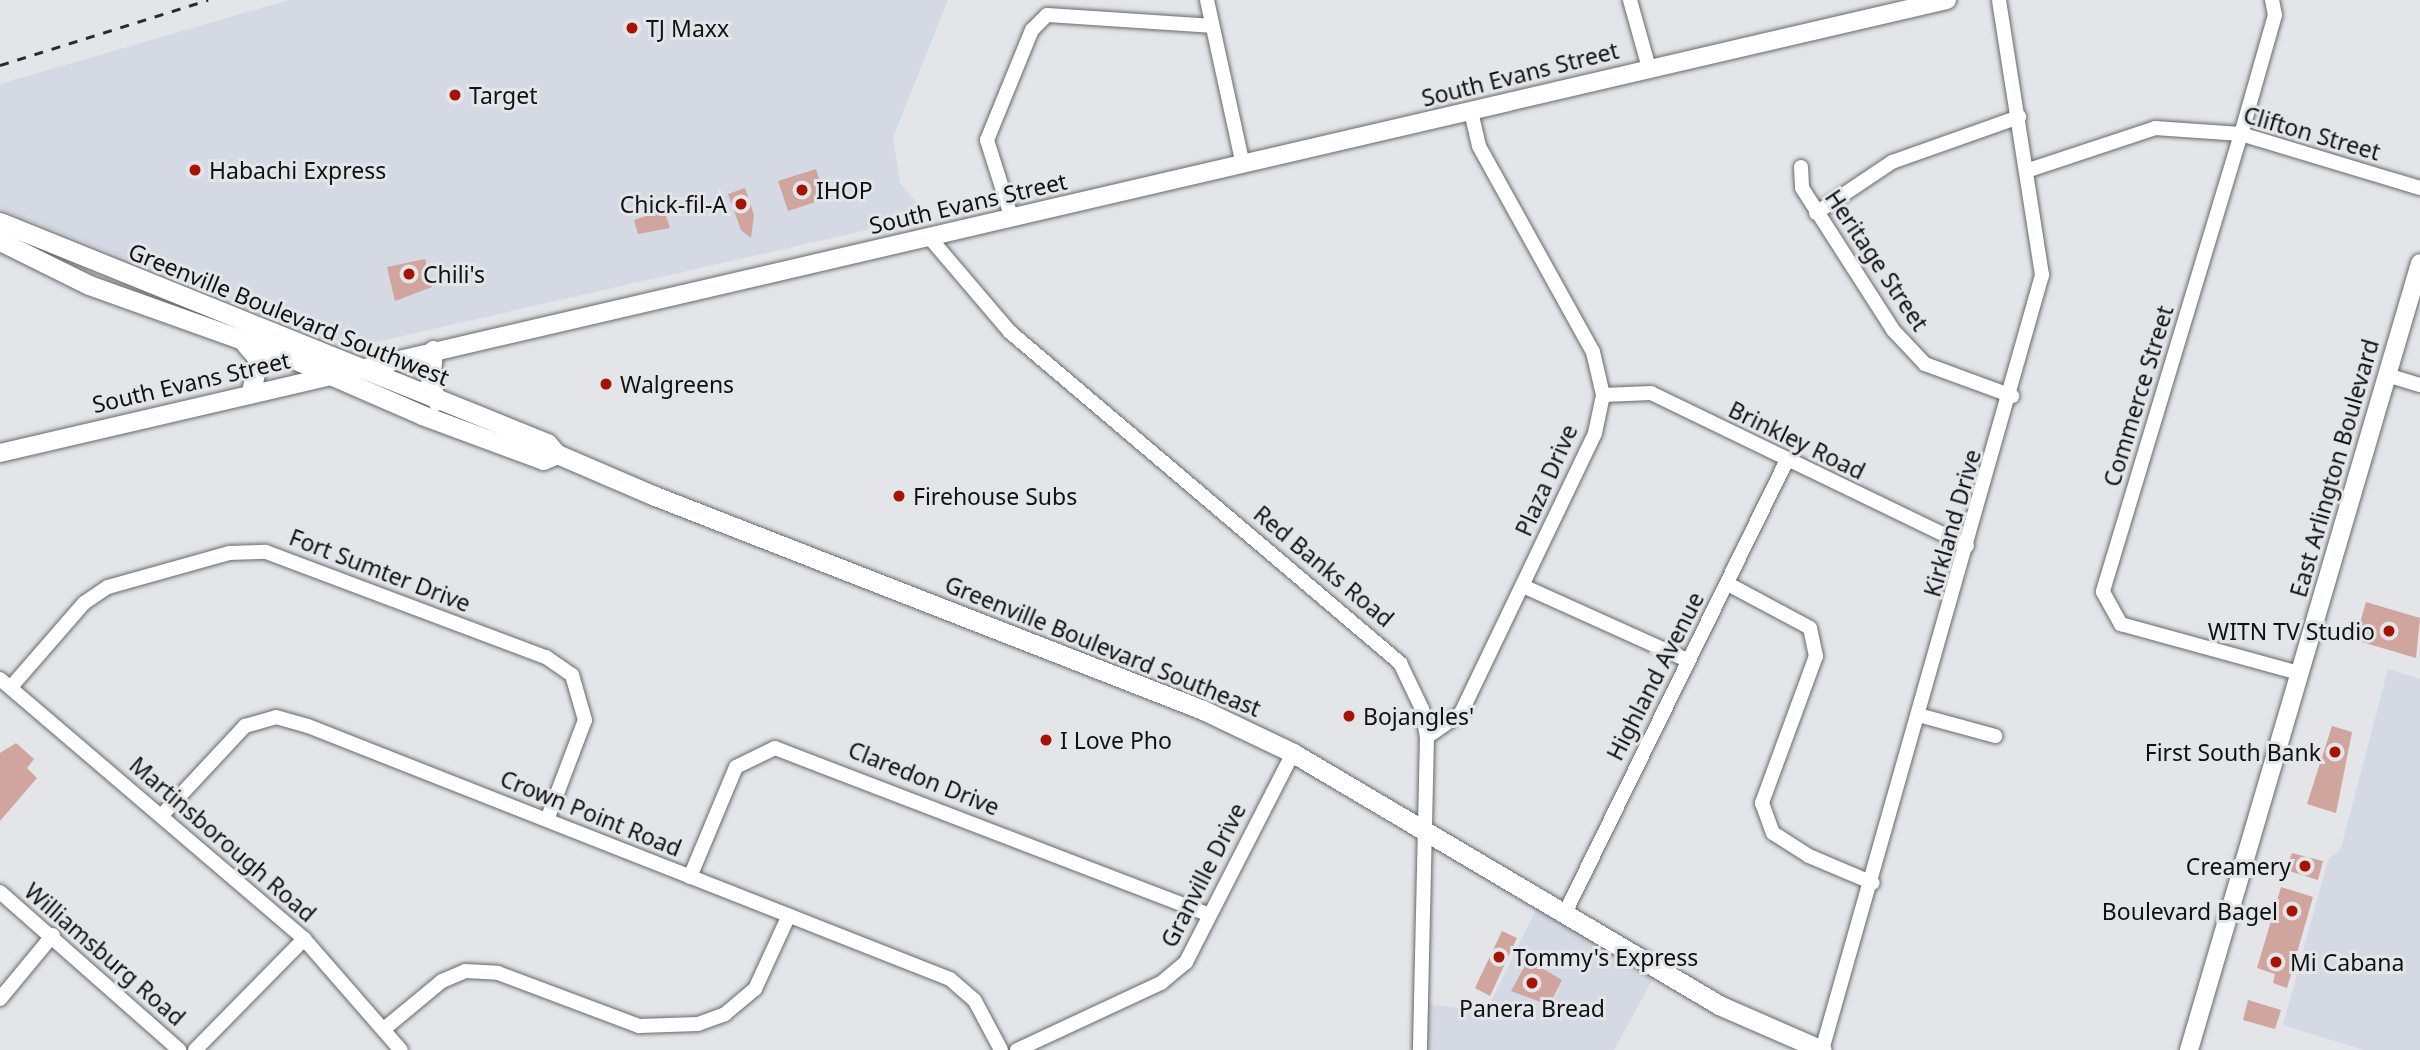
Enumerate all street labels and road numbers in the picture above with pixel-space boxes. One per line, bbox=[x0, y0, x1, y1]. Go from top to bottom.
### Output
street label: South Evans Street bbox=[1419, 36, 1621, 112]
street label: Clifton Street bbox=[2240, 100, 2384, 166]
street label: South Evans Street bbox=[866, 167, 1070, 239]
street label: Heritage Street bbox=[1820, 184, 1934, 336]
street label: Greenville Boulevard Southwest bbox=[125, 237, 453, 391]
street label: Commerce Street bbox=[2097, 302, 2179, 490]
street label: East Arlington Boulevard bbox=[2284, 336, 2384, 600]
street label: South Evans Street bbox=[89, 346, 293, 418]
street label: Brinkley Road bbox=[1724, 395, 1870, 485]
street label: Plaza Drive bbox=[1509, 420, 1583, 540]
street label: Kirkland Drive bbox=[1918, 446, 1986, 600]
street label: Red Banks Road bbox=[1248, 500, 1400, 632]
street label: Fort Sumter Drive bbox=[286, 523, 474, 617]
street label: Greenville Boulevard Southeast bbox=[941, 570, 1265, 722]
street label: Highland Avenue bbox=[1601, 587, 1709, 765]
street label: Claredon Drive bbox=[844, 735, 1004, 821]
street label: Martinsborough Road bbox=[124, 751, 322, 927]
street label: Crown Point Road bbox=[496, 764, 686, 862]
street label: Granville Drive bbox=[1155, 798, 1251, 952]
street label: Williamsburg Road bbox=[19, 877, 191, 1031]

